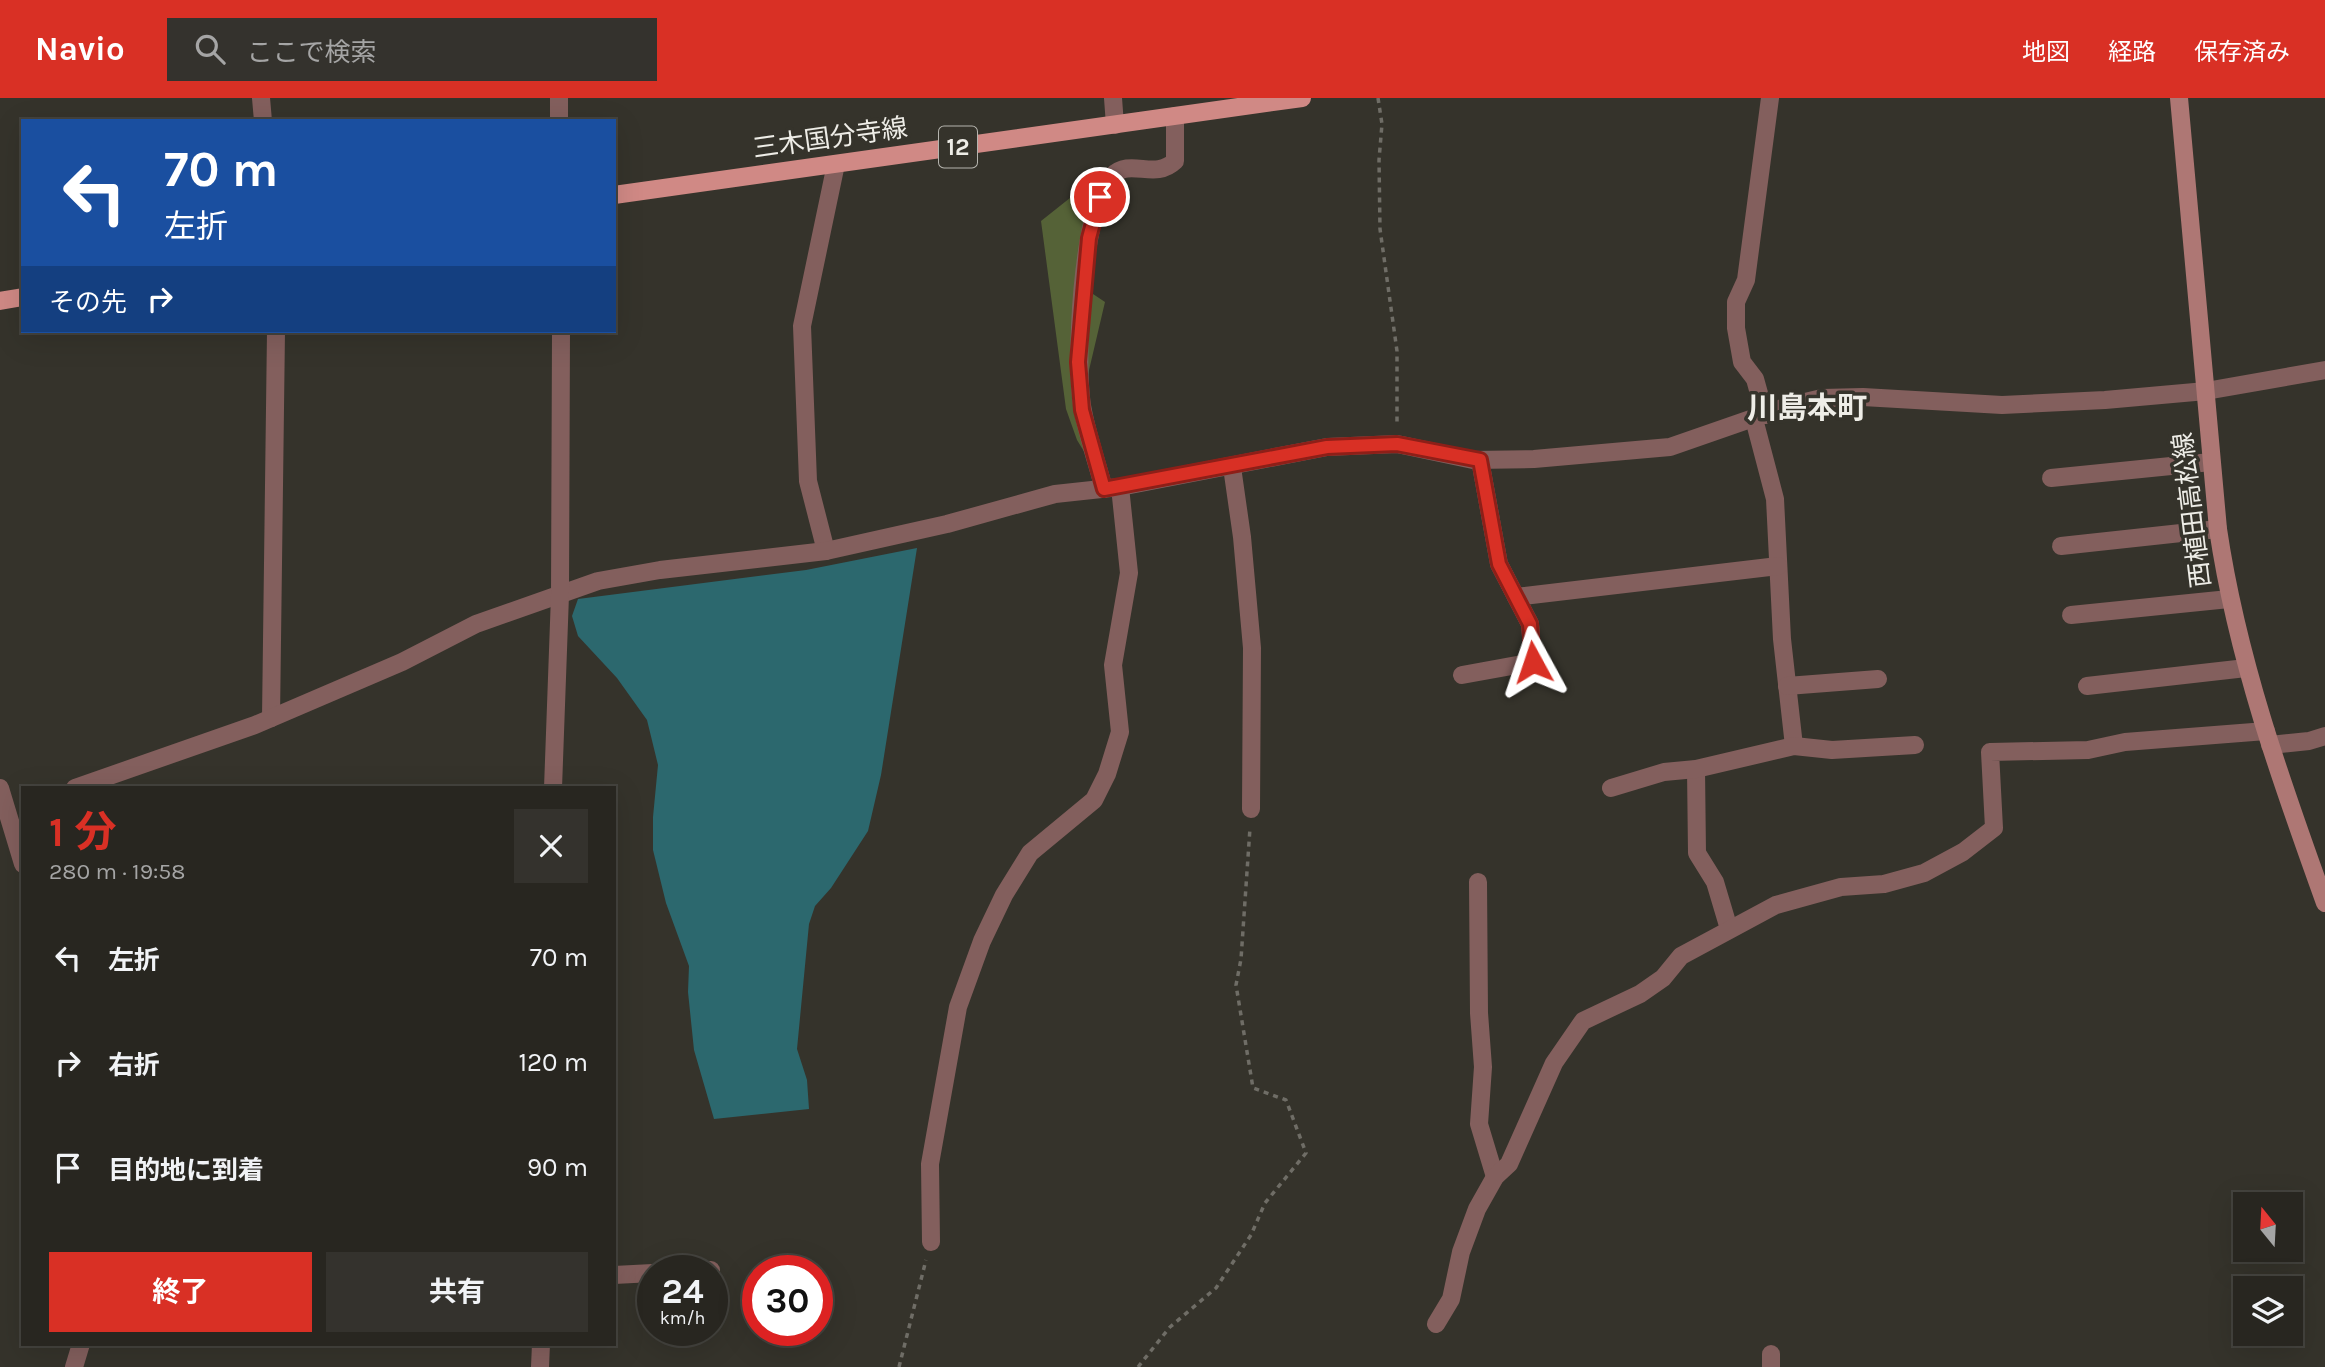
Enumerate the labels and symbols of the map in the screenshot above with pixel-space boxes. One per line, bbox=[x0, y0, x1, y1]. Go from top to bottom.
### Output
street label: 三木国分寺線 bbox=[751, 112, 909, 164]
road number: 12 bbox=[939, 126, 977, 168]
pin bbox=[1070, 167, 1130, 227]
district label: 川島本町 bbox=[1747, 390, 1867, 426]
street label: 西植田高松線 bbox=[2167, 431, 2217, 589]
position arrow bbox=[1496, 625, 1570, 699]
north arrow bbox=[2233, 1192, 2303, 1262]
speed limit sign: 30 bbox=[742, 1255, 833, 1346]

